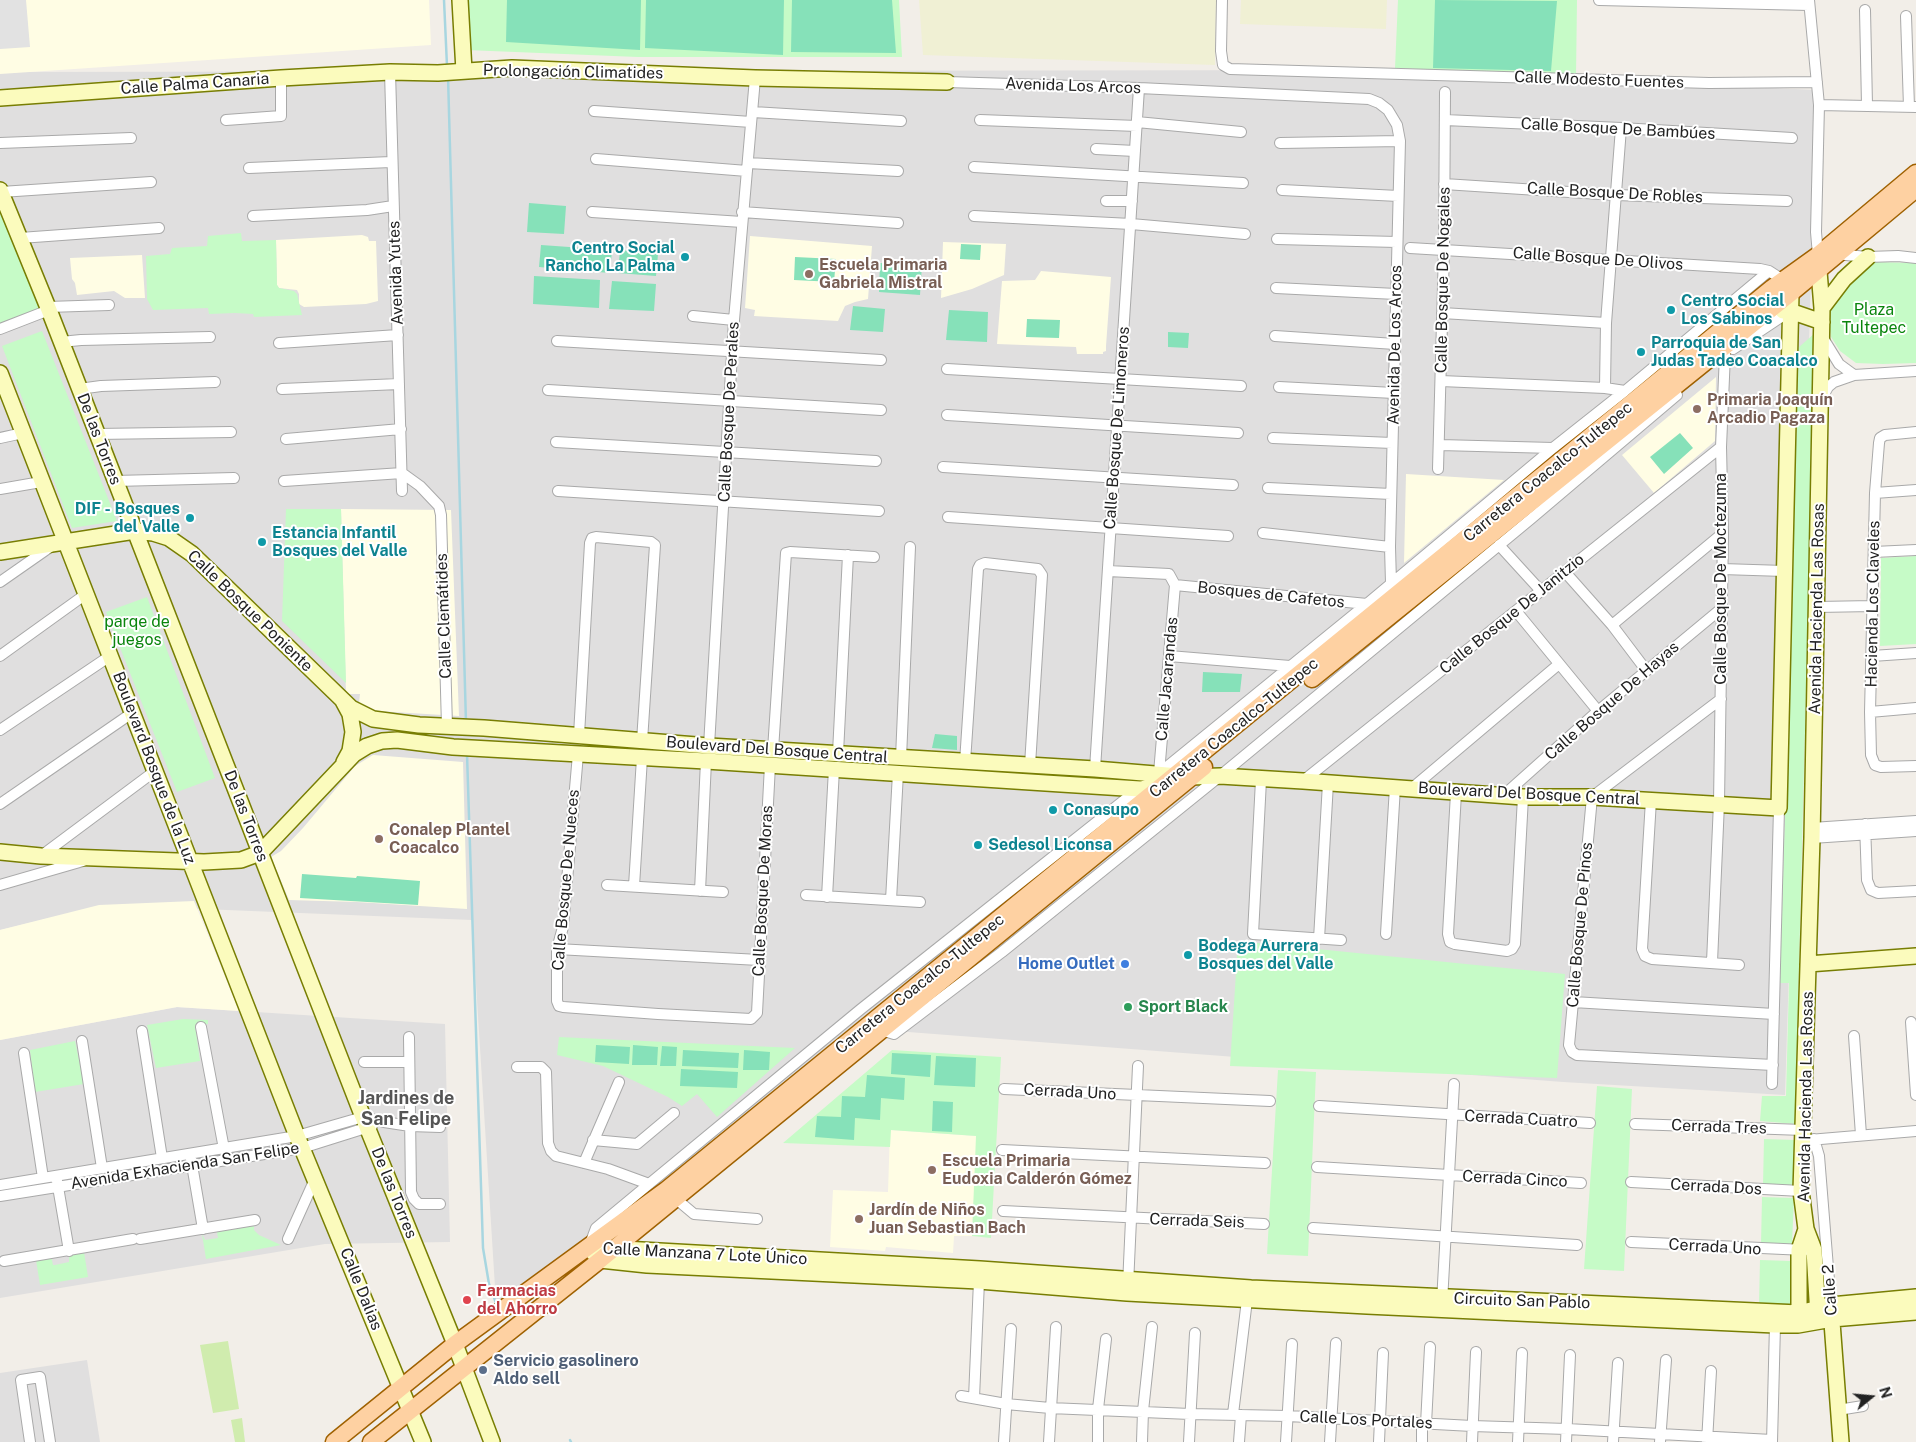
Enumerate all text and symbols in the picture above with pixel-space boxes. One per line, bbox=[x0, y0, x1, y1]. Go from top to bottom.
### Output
street label: Prolongación Climatides bbox=[483, 61, 663, 83]
street label: Calle Modesto Fuentes bbox=[1514, 67, 1684, 93]
street label: Calle Palma Canaria bbox=[120, 69, 270, 99]
street label: Avenida Los Arcos bbox=[1005, 74, 1141, 98]
street label: Calle Bosque De Bambúes bbox=[1520, 114, 1716, 144]
street label: Calle Bosque De Robles bbox=[1527, 179, 1703, 207]
street label: Calle Bosque De Nogales bbox=[1432, 187, 1454, 373]
street label: Avenida Yutes bbox=[385, 221, 407, 325]
place label: Centro Social Rancho La Palma bbox=[545, 238, 675, 276]
street label: Calle Bosque De Olivos bbox=[1512, 243, 1684, 275]
marker: Centro Social Rancho La Palma bbox=[679, 251, 691, 263]
place label: Escuela Primaria Gabriela Mistral bbox=[819, 255, 947, 293]
street label: Avenida De Los Arcos bbox=[1384, 265, 1406, 425]
marker: Escuela Primaria Gabriela Mistral bbox=[803, 268, 815, 280]
place label: Centro Social Los Sabinos bbox=[1681, 291, 1784, 329]
park label: Plaza Tultepec bbox=[1842, 300, 1906, 338]
marker: Centro Social Los Sabinos bbox=[1665, 304, 1677, 316]
street label: Calle Bosque De Perales bbox=[715, 321, 743, 503]
street label: Calle Bosque De Limoneros bbox=[1100, 326, 1134, 530]
place label: Parroquia de San Judas Tadeo Coacalco bbox=[1651, 333, 1818, 371]
marker: Parroquia de San Judas Tadeo Coacalco bbox=[1635, 346, 1647, 358]
place label: Primaria Joaquín Arcadio Pagaza bbox=[1707, 390, 1833, 428]
street label: De las Torres bbox=[73, 391, 125, 487]
street label: Carretera Coacalco-Tultepec bbox=[1460, 398, 1636, 546]
marker: Primaria Joaquín Arcadio Pagaza bbox=[1691, 403, 1703, 415]
street label: Calle Bosque De Moctezuma bbox=[1711, 473, 1731, 685]
place label: DIF - Bosques del Valle bbox=[75, 499, 180, 537]
street label: Avenida Hacienda Las Rosas bbox=[1806, 503, 1828, 715]
marker: DIF - Bosques del Valle bbox=[184, 512, 196, 524]
street label: Hacienda Los Claveles bbox=[1862, 520, 1884, 688]
place label: Estancia Infantil Bosques del Valle bbox=[272, 523, 407, 561]
marker: Estancia Infantil Bosques del Valle bbox=[256, 536, 268, 548]
street label: Calle Bosque Poniente bbox=[183, 546, 317, 676]
street label: Calle Bosque De Janitzio bbox=[1436, 550, 1588, 678]
street label: Calle Clemátides bbox=[432, 553, 456, 679]
street label: Bosques de Cafetos bbox=[1197, 578, 1345, 612]
park label: parqe de juegos bbox=[104, 612, 170, 650]
street label: Calle Jacarandas bbox=[1152, 616, 1182, 742]
street label: Calle Bosque De Hayas bbox=[1541, 638, 1683, 764]
street label: Carretera Coacalco-Tultepec bbox=[1146, 654, 1322, 802]
street label: Boulevard Bosque de la Luz bbox=[108, 669, 200, 867]
street label: Boulevard Del Bosque Central bbox=[666, 733, 888, 767]
street label: De las Torres bbox=[220, 768, 272, 864]
street label: Boulevard Del Bosque Central bbox=[1418, 779, 1640, 809]
street label: Calle Bosque De Nueces bbox=[549, 789, 583, 971]
place label: Conasupo bbox=[1063, 800, 1139, 820]
marker: Conasupo bbox=[1047, 804, 1059, 816]
street label: Calle Bosque De Moras bbox=[749, 805, 777, 977]
place label: Conalep Plantel Coacalco bbox=[389, 820, 510, 858]
marker: Conalep Plantel Coacalco bbox=[373, 833, 385, 845]
place label: Sedesol Liconsa bbox=[988, 835, 1112, 855]
marker: Sedesol Liconsa bbox=[972, 839, 984, 851]
street label: Calle Bosque De Pinos bbox=[1563, 841, 1597, 1009]
street label: Carretera Coacalco-Tultepec bbox=[832, 910, 1008, 1058]
place label: Bodega Aurrera Bosques del Valle bbox=[1198, 936, 1333, 974]
marker: Bodega Aurrera Bosques del Valle bbox=[1182, 949, 1194, 961]
place label: Home Outlet bbox=[1018, 954, 1115, 974]
marker: Home Outlet bbox=[1119, 958, 1131, 970]
street label: Avenida Hacienda Las Rosas bbox=[1795, 991, 1817, 1203]
place label: Sport Black bbox=[1138, 997, 1228, 1017]
marker: Sport Black bbox=[1122, 1001, 1134, 1013]
street label: Cerrada Uno bbox=[1023, 1080, 1117, 1104]
district label: Jardines de San Felipe bbox=[358, 1087, 454, 1130]
street label: Cerrada Cuatro bbox=[1464, 1106, 1578, 1132]
street label: Cerrada Tres bbox=[1671, 1116, 1767, 1138]
street label: Avenida Exhacienda San Felipe bbox=[69, 1138, 301, 1194]
street label: De las Torres bbox=[367, 1145, 421, 1241]
place label: Escuela Primaria Eudoxia Calderón Gómez bbox=[942, 1151, 1132, 1189]
marker: Escuela Primaria Eudoxia Calderón Gómez bbox=[926, 1164, 938, 1176]
street label: Cerrada Cinco bbox=[1462, 1167, 1568, 1191]
street label: Cerrada Dos bbox=[1670, 1175, 1762, 1199]
place label: Jardín de Niños Juan Sebastian Bach bbox=[869, 1200, 1026, 1238]
street label: Cerrada Seis bbox=[1149, 1210, 1245, 1232]
marker: Jardín de Niños Juan Sebastian Bach bbox=[853, 1213, 865, 1225]
street label: Cerrada Uno bbox=[1668, 1235, 1762, 1259]
street label: Calle Manzana 7 Lote Único bbox=[602, 1239, 808, 1269]
street label: Calle Dalias bbox=[336, 1245, 386, 1333]
street label: Calle 2 bbox=[1819, 1264, 1841, 1316]
place label: Farmacias del Ahorro bbox=[477, 1281, 558, 1319]
street label: Circuito San Pablo bbox=[1453, 1289, 1591, 1313]
marker: Farmacias del Ahorro bbox=[461, 1294, 473, 1306]
place label: Servicio gasolinero Aldo sell bbox=[493, 1351, 639, 1389]
marker: Servicio gasolinero Aldo sell bbox=[477, 1364, 489, 1376]
north arrow bbox=[1846, 1372, 1896, 1422]
text: N bbox=[1876, 1385, 1895, 1400]
street label: Calle Los Portales bbox=[1299, 1407, 1433, 1433]

